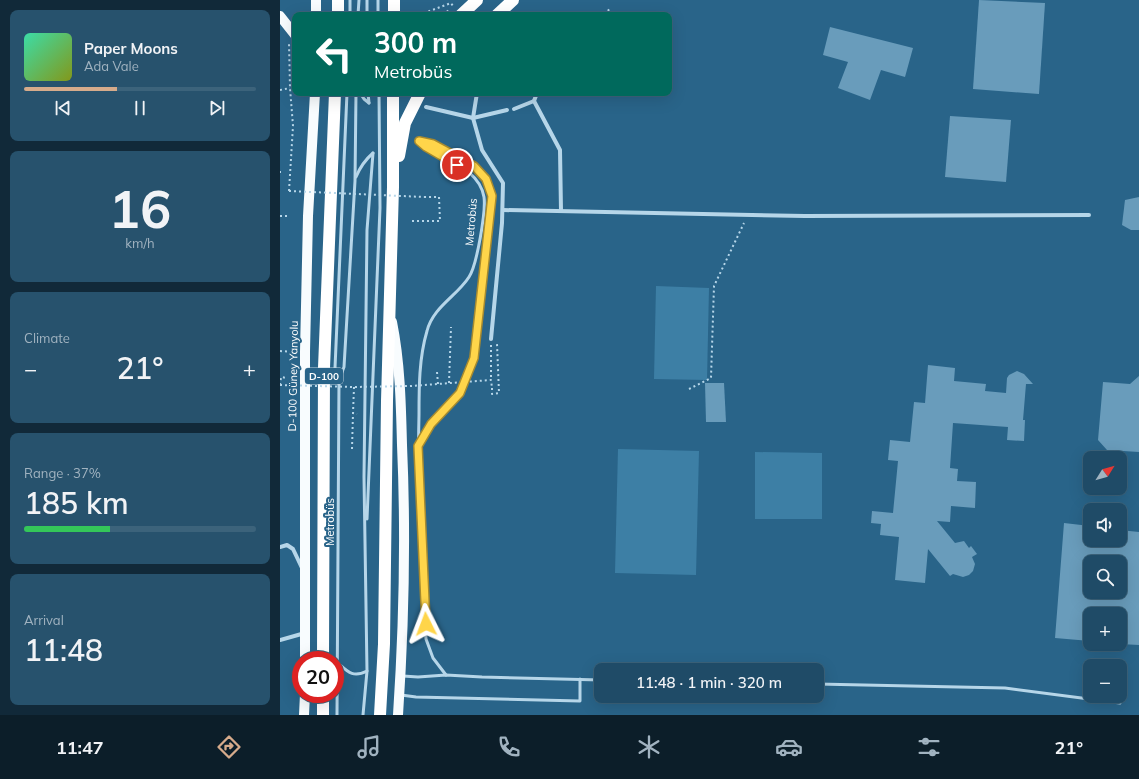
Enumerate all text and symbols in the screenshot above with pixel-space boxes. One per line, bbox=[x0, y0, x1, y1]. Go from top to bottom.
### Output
text: 300 m bbox=[374, 25, 457, 60]
icon: left bbox=[308, 28, 360, 80]
text: Paper Moons bbox=[84, 39, 178, 58]
text: Ada Vale bbox=[84, 58, 139, 74]
text: Metrobüs bbox=[374, 60, 452, 83]
icon: previous bbox=[52, 97, 74, 119]
icon: pause bbox=[129, 97, 151, 119]
icon: next bbox=[206, 97, 228, 119]
pin bbox=[440, 148, 474, 182]
icon: arrive bbox=[446, 154, 468, 176]
text: 16 bbox=[109, 176, 171, 241]
street label: Metrobüs bbox=[462, 198, 480, 246]
text: km/h bbox=[125, 235, 155, 251]
street label: D-100 Güney Yanyolu bbox=[285, 320, 301, 432]
text: Climate bbox=[24, 330, 70, 346]
text: 21° bbox=[116, 349, 164, 387]
text: − bbox=[24, 355, 37, 383]
text: + bbox=[243, 355, 256, 383]
road number: D-100 bbox=[305, 368, 343, 384]
north arrow bbox=[1083, 451, 1127, 495]
map controls bbox=[1083, 451, 1127, 703]
text: Range · 37% bbox=[24, 465, 101, 481]
text: 185 km bbox=[24, 484, 129, 522]
street label: Metrobüs bbox=[323, 498, 337, 546]
button: sound bbox=[1083, 503, 1127, 547]
button: search bbox=[1083, 555, 1127, 599]
position arrow bbox=[405, 603, 447, 645]
button: + bbox=[1083, 607, 1127, 651]
text: Arrival bbox=[24, 612, 64, 628]
text: 11:48 bbox=[24, 631, 103, 669]
speed limit sign: 20 bbox=[292, 651, 344, 703]
button: − bbox=[1083, 659, 1127, 703]
text: 11:48 · 1 min · 320 m bbox=[636, 673, 782, 692]
icon: directions bbox=[215, 733, 243, 761]
icon: music bbox=[355, 733, 383, 761]
icon: phone bbox=[495, 733, 523, 761]
icon: climate bbox=[635, 733, 663, 761]
icon: car bbox=[775, 733, 803, 761]
icon: filters bbox=[915, 733, 943, 761]
text: 11:47 bbox=[56, 736, 104, 759]
text: 21° bbox=[1055, 736, 1083, 759]

